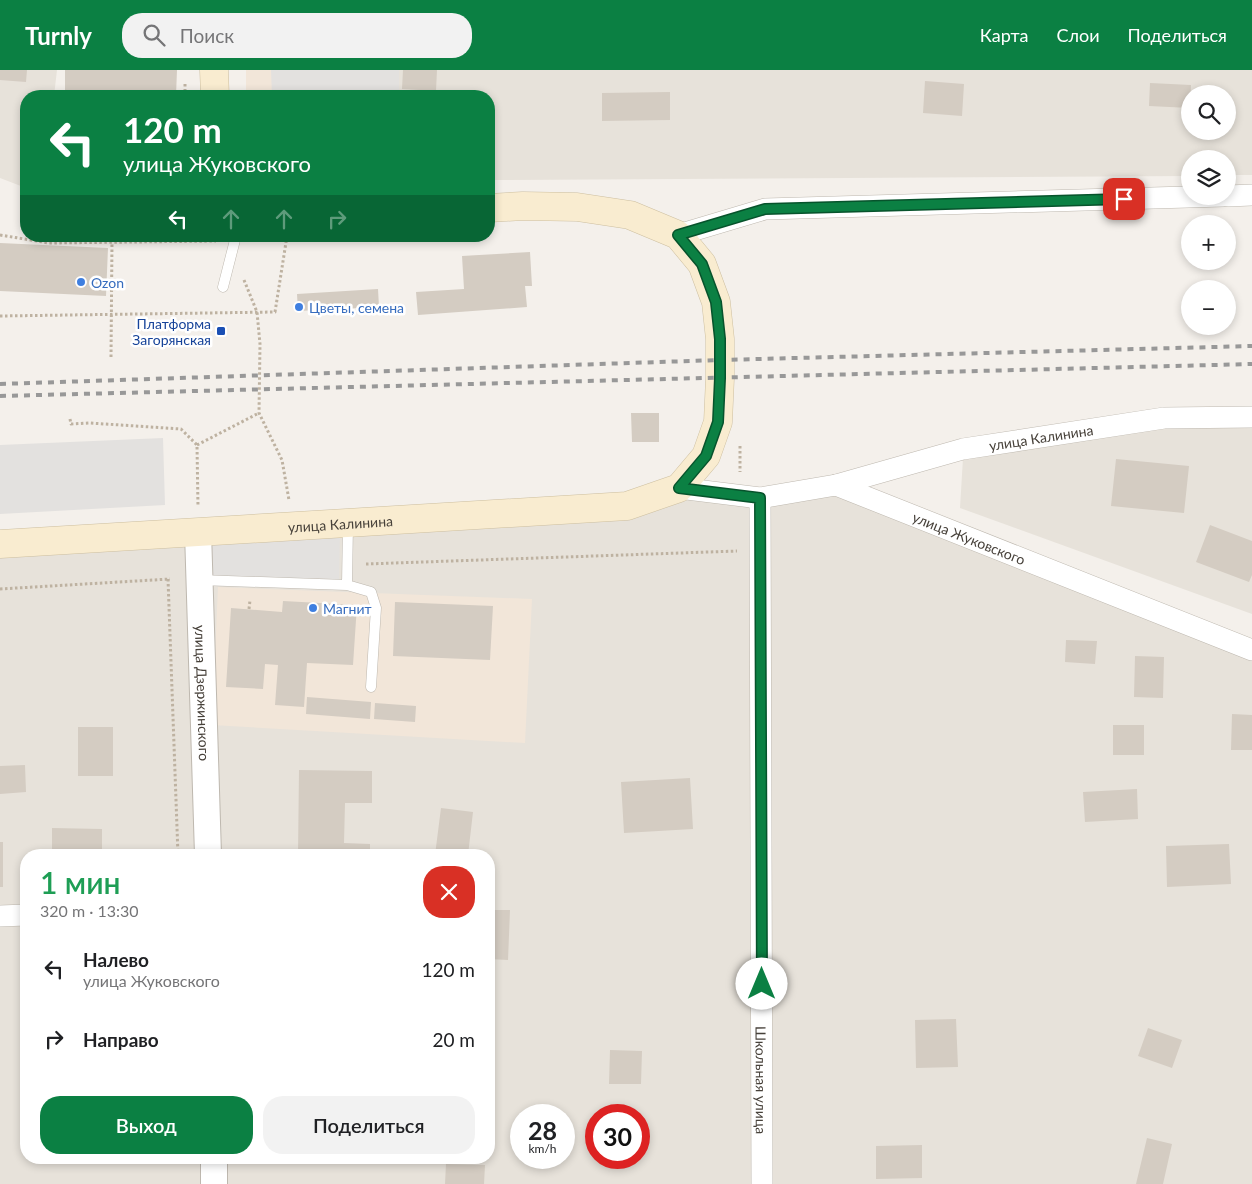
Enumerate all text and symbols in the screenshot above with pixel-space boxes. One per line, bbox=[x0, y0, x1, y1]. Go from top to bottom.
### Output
search box bbox=[122, 13, 472, 58]
text: Turnly bbox=[25, 21, 92, 50]
icon: search bbox=[140, 21, 168, 49]
text: Поиск bbox=[180, 24, 234, 47]
text: Карта bbox=[980, 24, 1028, 46]
text: Слои bbox=[1056, 24, 1100, 46]
text: Поделиться bbox=[1128, 24, 1227, 46]
map controls bbox=[1181, 85, 1236, 335]
button: search bbox=[1181, 85, 1236, 140]
text: 120 m bbox=[123, 108, 222, 150]
icon: left bbox=[40, 110, 105, 175]
text: улица Жуковского bbox=[123, 150, 311, 177]
button: layers bbox=[1181, 150, 1236, 205]
pin bbox=[1103, 178, 1145, 220]
icon: arrive bbox=[1110, 185, 1138, 213]
icon: left bbox=[164, 205, 192, 233]
icon: ahead bbox=[217, 205, 245, 233]
icon: ahead bbox=[270, 205, 298, 233]
icon: right bbox=[323, 205, 351, 233]
button: + bbox=[1181, 215, 1236, 270]
place label: Ozon bbox=[91, 274, 124, 291]
marker: Ozon bbox=[75, 276, 87, 288]
button: − bbox=[1181, 280, 1236, 335]
place label: Цветы, семена bbox=[309, 299, 404, 316]
marker: Цветы, семена bbox=[293, 301, 305, 313]
place label: Платформа Загорянская bbox=[132, 315, 211, 348]
marker: Платформа Загорянская bbox=[215, 325, 227, 337]
street label: улица Калинина bbox=[988, 421, 1094, 453]
street label: улица Жуковского bbox=[910, 508, 1028, 568]
street label: улица Калинина bbox=[287, 512, 393, 535]
place label: Магнит bbox=[323, 600, 372, 617]
marker: Магнит bbox=[307, 602, 319, 614]
street label: улица Дзержинского bbox=[192, 625, 214, 761]
text: 1 мин bbox=[40, 864, 121, 900]
button: close bbox=[423, 866, 475, 918]
text: 320 m · 13:30 bbox=[40, 901, 139, 920]
text: Налево bbox=[83, 948, 149, 971]
icon: left bbox=[40, 955, 68, 983]
position arrow bbox=[735, 957, 787, 1009]
text: 120 m bbox=[421, 958, 475, 981]
text: улица Жуковского bbox=[83, 971, 220, 990]
icon: right bbox=[40, 1025, 68, 1053]
street label: Школьная улица bbox=[753, 1026, 770, 1134]
text: Направо bbox=[83, 1028, 159, 1051]
text: 20 m bbox=[432, 1028, 475, 1051]
button: Выход bbox=[40, 1096, 253, 1154]
button: Поделиться bbox=[263, 1096, 475, 1154]
speed limit sign: 30 bbox=[585, 1104, 650, 1169]
text: 28 bbox=[528, 1115, 557, 1145]
text: km/h bbox=[528, 1141, 557, 1156]

